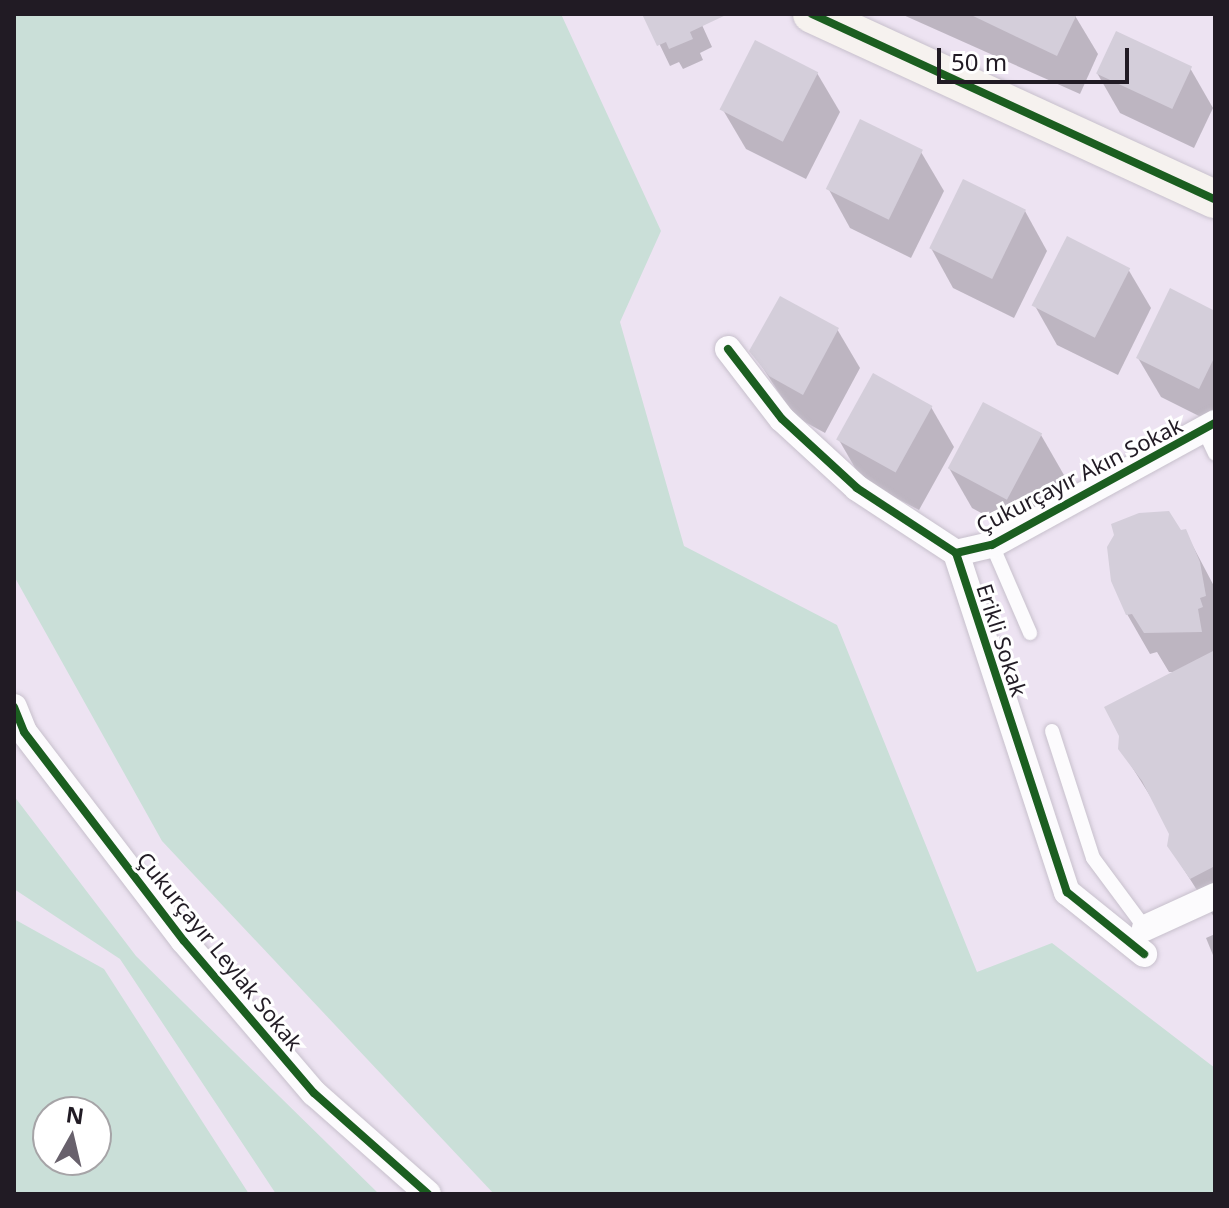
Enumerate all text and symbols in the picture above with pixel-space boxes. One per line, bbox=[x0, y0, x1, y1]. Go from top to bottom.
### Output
scale bar bbox=[941, 32, 1133, 82]
text: 50 m bbox=[951, 45, 1007, 78]
street label: Çukurçayır Akın Sokak bbox=[971, 411, 1187, 539]
street label: Erikli Sokak bbox=[971, 580, 1033, 700]
street label: Çukurçayır Leylak Sokak bbox=[132, 847, 308, 1055]
north arrow bbox=[32, 1096, 112, 1176]
text: N bbox=[64, 1098, 86, 1130]

